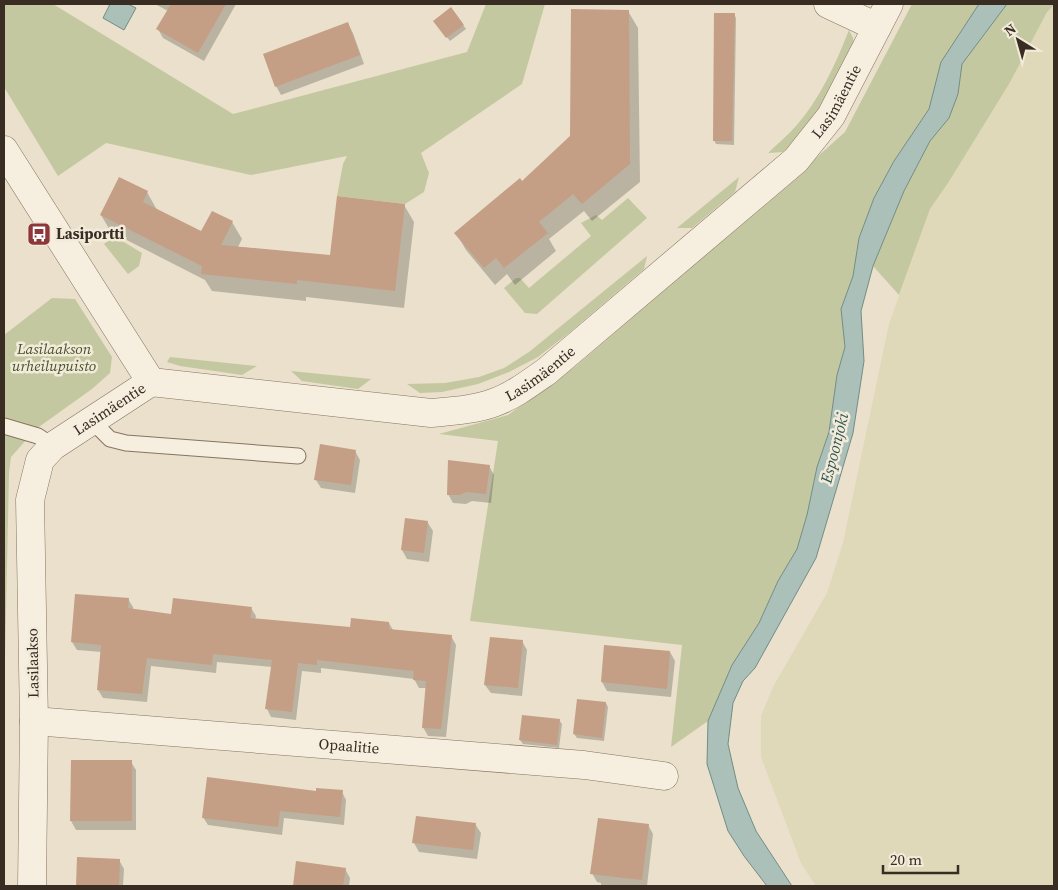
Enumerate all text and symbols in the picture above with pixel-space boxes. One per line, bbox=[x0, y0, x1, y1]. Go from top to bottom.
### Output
north arrow bbox=[993, 15, 1043, 65]
text: N bbox=[1000, 19, 1020, 41]
street label: Lasimäentie bbox=[806, 60, 866, 142]
bus stop icon: Lasiportti bbox=[26, 221, 52, 247]
place label: Lasiportti bbox=[56, 223, 125, 244]
park label: Lasilaakson urheilupuisto bbox=[12, 338, 96, 376]
street label: Lasimäentie bbox=[501, 340, 580, 406]
street label: Lasimäentie bbox=[69, 377, 150, 440]
water label: Espoonjoki bbox=[814, 410, 853, 487]
street label: Lasilaakso bbox=[21, 628, 44, 698]
street label: Opaalitie bbox=[318, 733, 380, 759]
scale bar bbox=[883, 842, 958, 874]
text: 20 m bbox=[890, 849, 922, 870]

